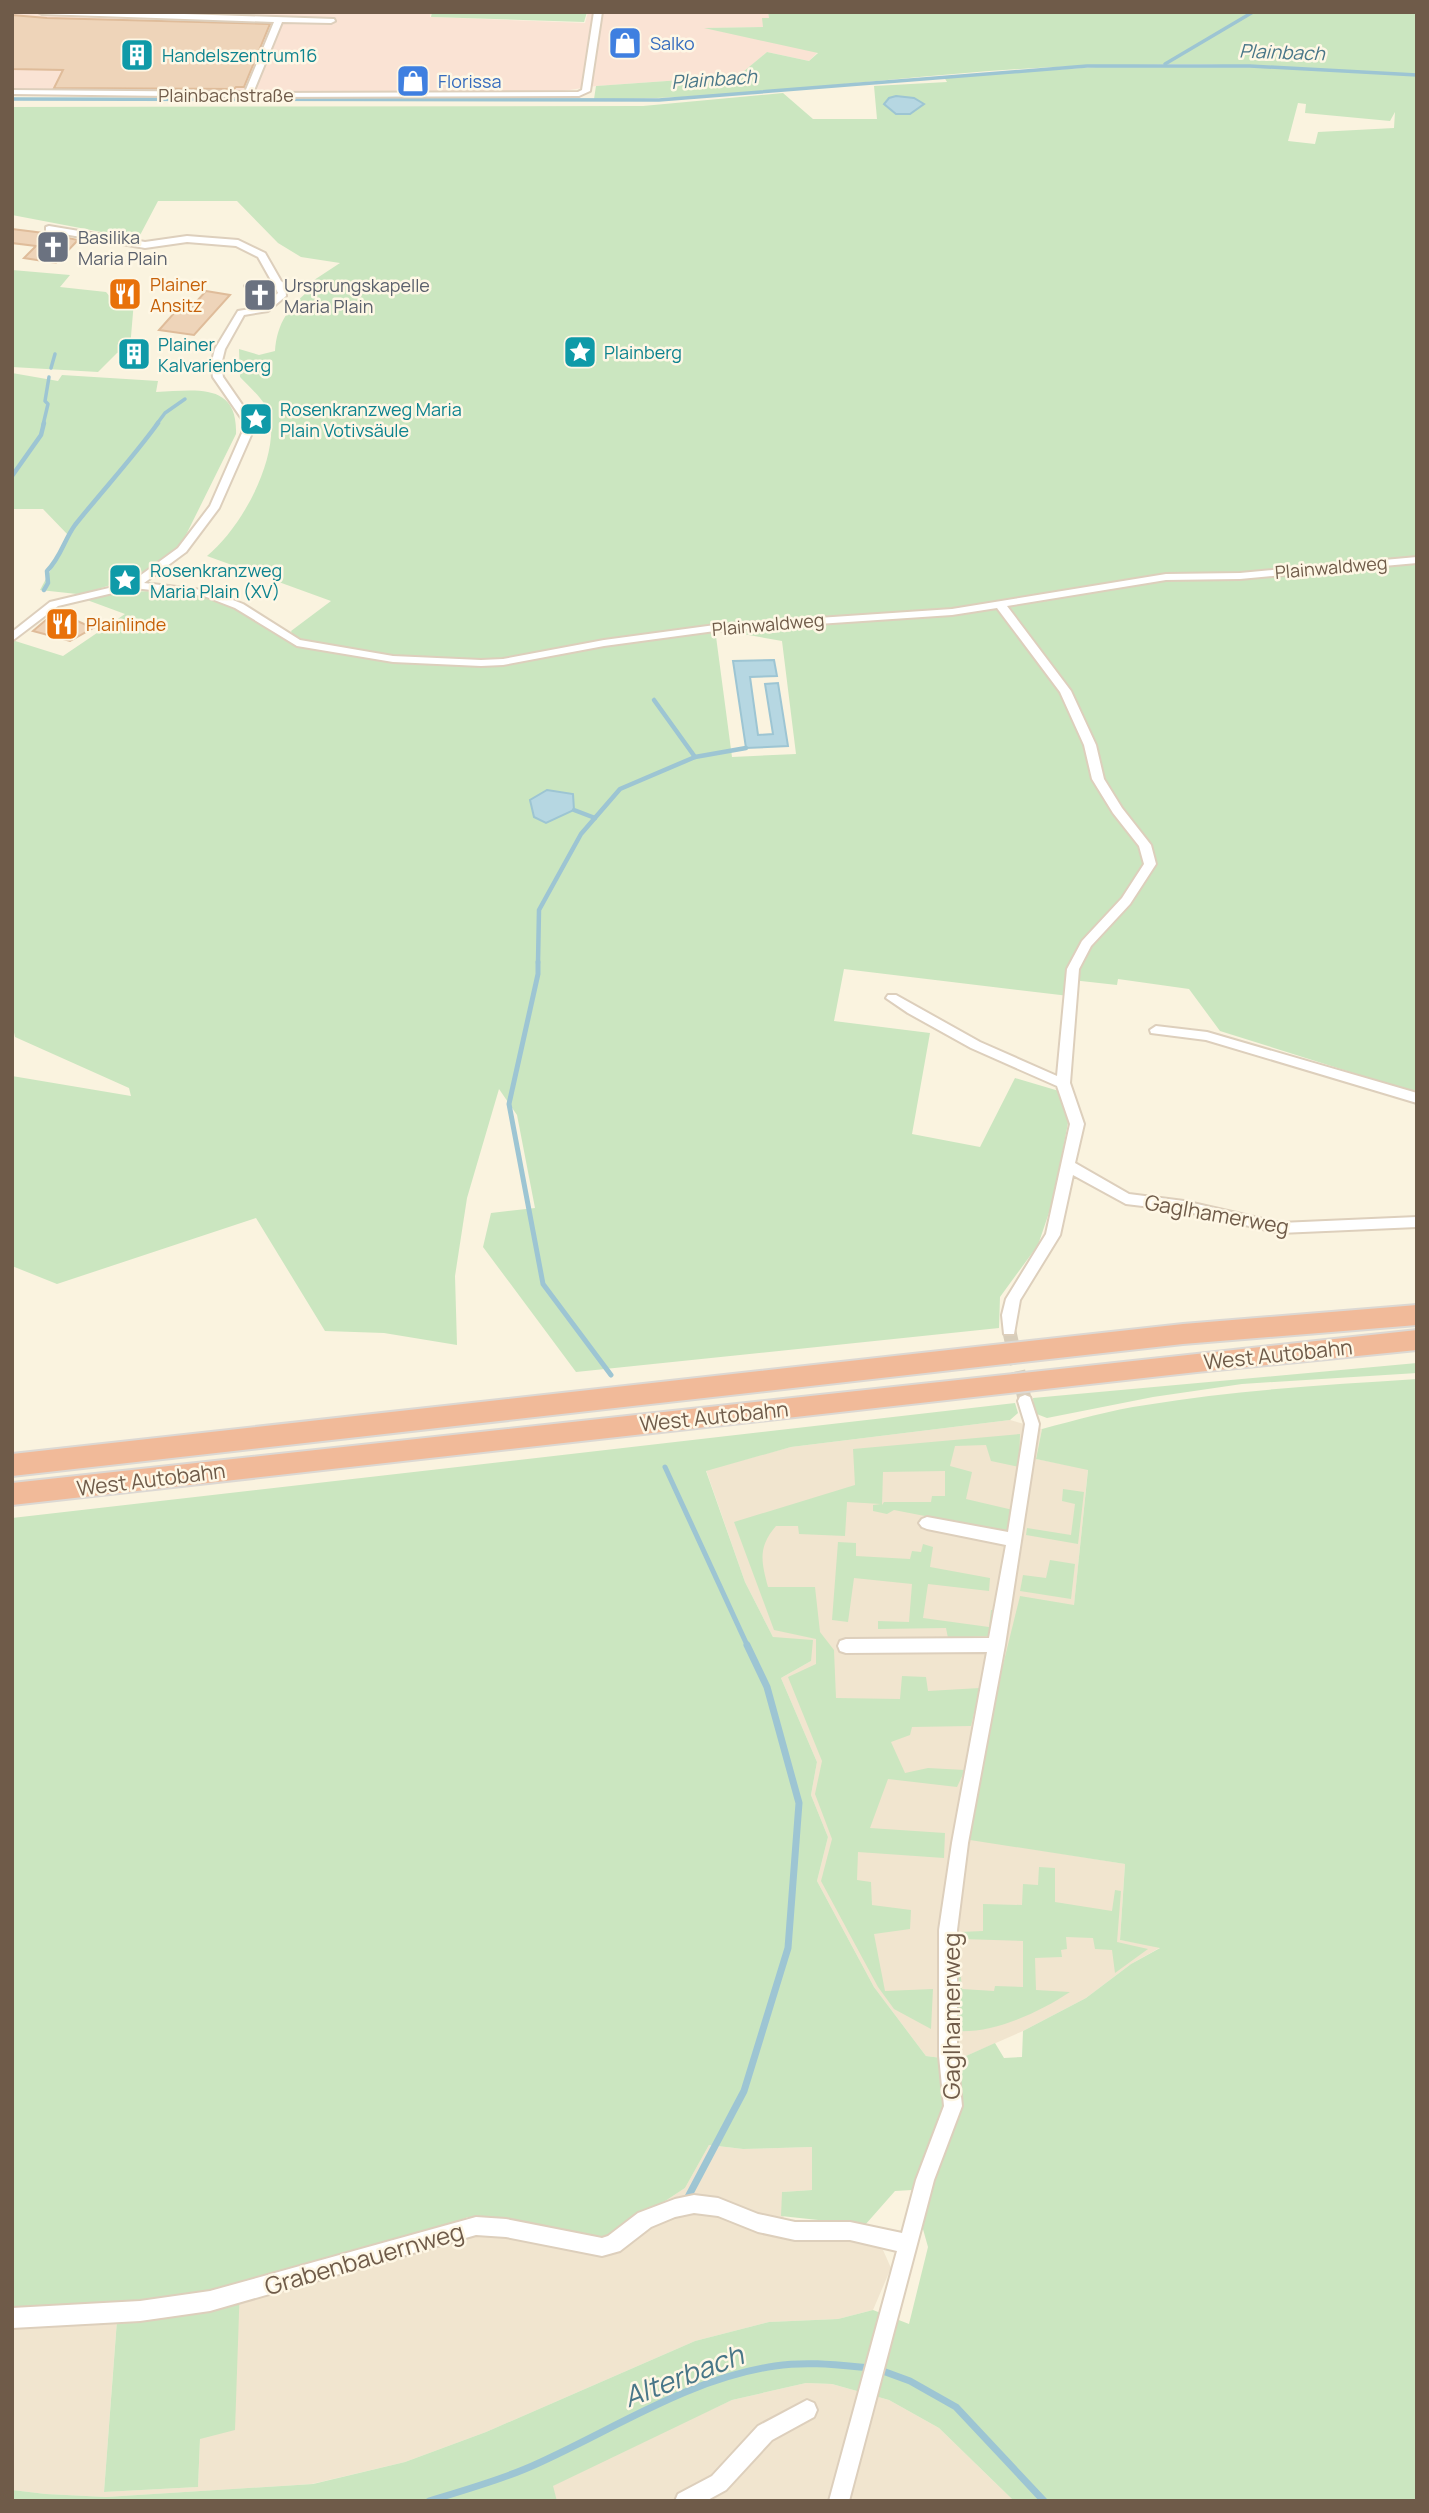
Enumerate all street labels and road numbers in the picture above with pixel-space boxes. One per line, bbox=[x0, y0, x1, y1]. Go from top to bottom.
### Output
street label: Plainbachstraße bbox=[158, 83, 294, 107]
street label: Plainwaldweg bbox=[1274, 550, 1388, 584]
street label: Plainwaldweg bbox=[711, 607, 825, 641]
street label: Gaglhamerweg bbox=[1143, 1188, 1291, 1240]
street label: West Autobahn bbox=[1202, 1332, 1354, 1376]
street label: West Autobahn bbox=[638, 1394, 790, 1438]
street label: West Autobahn bbox=[75, 1456, 227, 1502]
street label: Gaglhamerweg bbox=[934, 1933, 967, 2099]
street label: Grabenbauernweg bbox=[261, 2214, 467, 2302]

